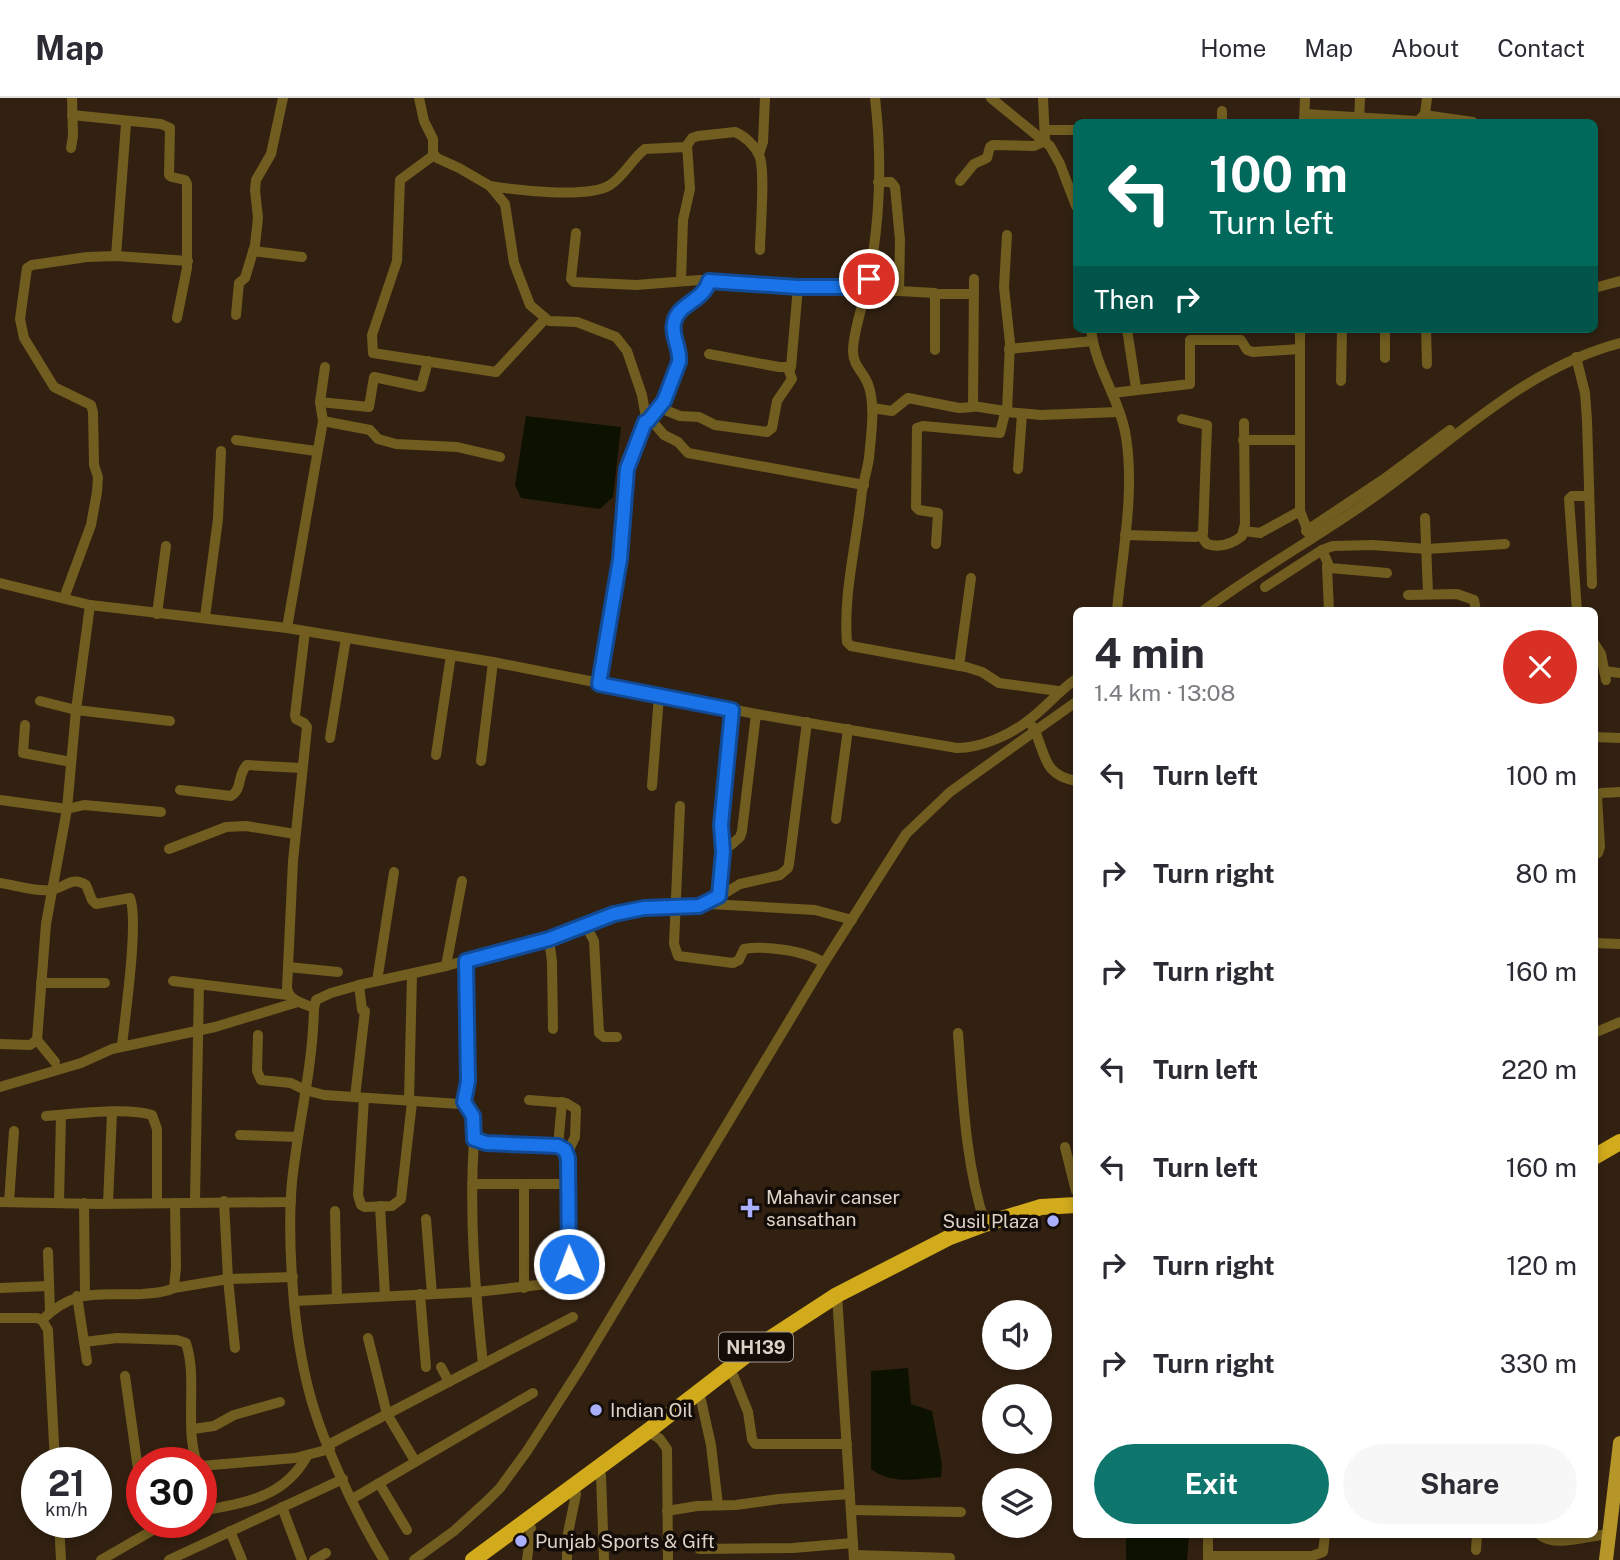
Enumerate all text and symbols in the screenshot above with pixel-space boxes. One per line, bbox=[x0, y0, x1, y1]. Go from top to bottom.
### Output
text: Map bbox=[35, 29, 104, 67]
text: Home bbox=[1200, 34, 1266, 62]
text: Map bbox=[1304, 34, 1353, 62]
text: About bbox=[1391, 34, 1459, 62]
text: Contact bbox=[1497, 34, 1585, 62]
text: 100 m bbox=[1209, 145, 1348, 203]
icon: left bbox=[1094, 147, 1185, 238]
text: Turn left bbox=[1209, 204, 1334, 241]
pin bbox=[839, 249, 899, 309]
icon: arrive bbox=[850, 260, 888, 298]
icon: right bbox=[1168, 280, 1206, 318]
text: Then bbox=[1094, 284, 1154, 315]
text: 4 min bbox=[1094, 628, 1205, 677]
button: close bbox=[1503, 630, 1577, 704]
text: 1.4 km · 13:08 bbox=[1094, 679, 1235, 706]
icon: left bbox=[1094, 756, 1132, 794]
text: Turn left bbox=[1153, 760, 1258, 791]
text: 100 m bbox=[1506, 760, 1577, 791]
icon: right bbox=[1094, 854, 1132, 892]
text: Turn right bbox=[1153, 858, 1275, 889]
text: 80 m bbox=[1516, 858, 1577, 889]
icon: right bbox=[1094, 952, 1132, 990]
text: Turn right bbox=[1153, 956, 1275, 987]
text: 160 m bbox=[1506, 956, 1577, 987]
icon: left bbox=[1094, 1050, 1132, 1088]
text: Turn left bbox=[1153, 1054, 1258, 1085]
text: 220 m bbox=[1501, 1054, 1577, 1085]
icon: left bbox=[1094, 1148, 1132, 1186]
text: Turn left bbox=[1153, 1152, 1258, 1183]
text: 160 m bbox=[1506, 1152, 1577, 1183]
place label: Mahavir canser sansathan bbox=[766, 1186, 900, 1230]
marker: Mahavir canser sansathan bbox=[740, 1198, 760, 1218]
place label: Susil Plaza bbox=[942, 1210, 1039, 1232]
marker: Susil Plaza bbox=[1045, 1213, 1061, 1229]
position arrow bbox=[532, 1227, 606, 1301]
icon: right bbox=[1094, 1246, 1132, 1284]
text: Turn right bbox=[1153, 1250, 1275, 1281]
text: 120 m bbox=[1506, 1250, 1577, 1281]
map controls bbox=[982, 1300, 1052, 1538]
button: sound bbox=[982, 1300, 1052, 1370]
road number: NH139 bbox=[719, 1332, 793, 1362]
icon: right bbox=[1094, 1344, 1132, 1382]
text: Turn right bbox=[1153, 1348, 1275, 1379]
text: 330 m bbox=[1500, 1348, 1577, 1379]
button: search bbox=[982, 1384, 1052, 1454]
place label: Indian Oil bbox=[610, 1399, 693, 1421]
marker: Indian Oil bbox=[588, 1402, 604, 1418]
button: Exit bbox=[1094, 1444, 1329, 1524]
button: Share bbox=[1343, 1444, 1577, 1524]
speed limit sign: 30 bbox=[126, 1447, 217, 1538]
text: 21 bbox=[48, 1463, 85, 1504]
button: layers bbox=[982, 1468, 1052, 1538]
text: km/h bbox=[45, 1499, 88, 1520]
place label: Punjab Sports & Gift bbox=[535, 1530, 715, 1552]
marker: Punjab Sports & Gift bbox=[513, 1533, 529, 1549]

